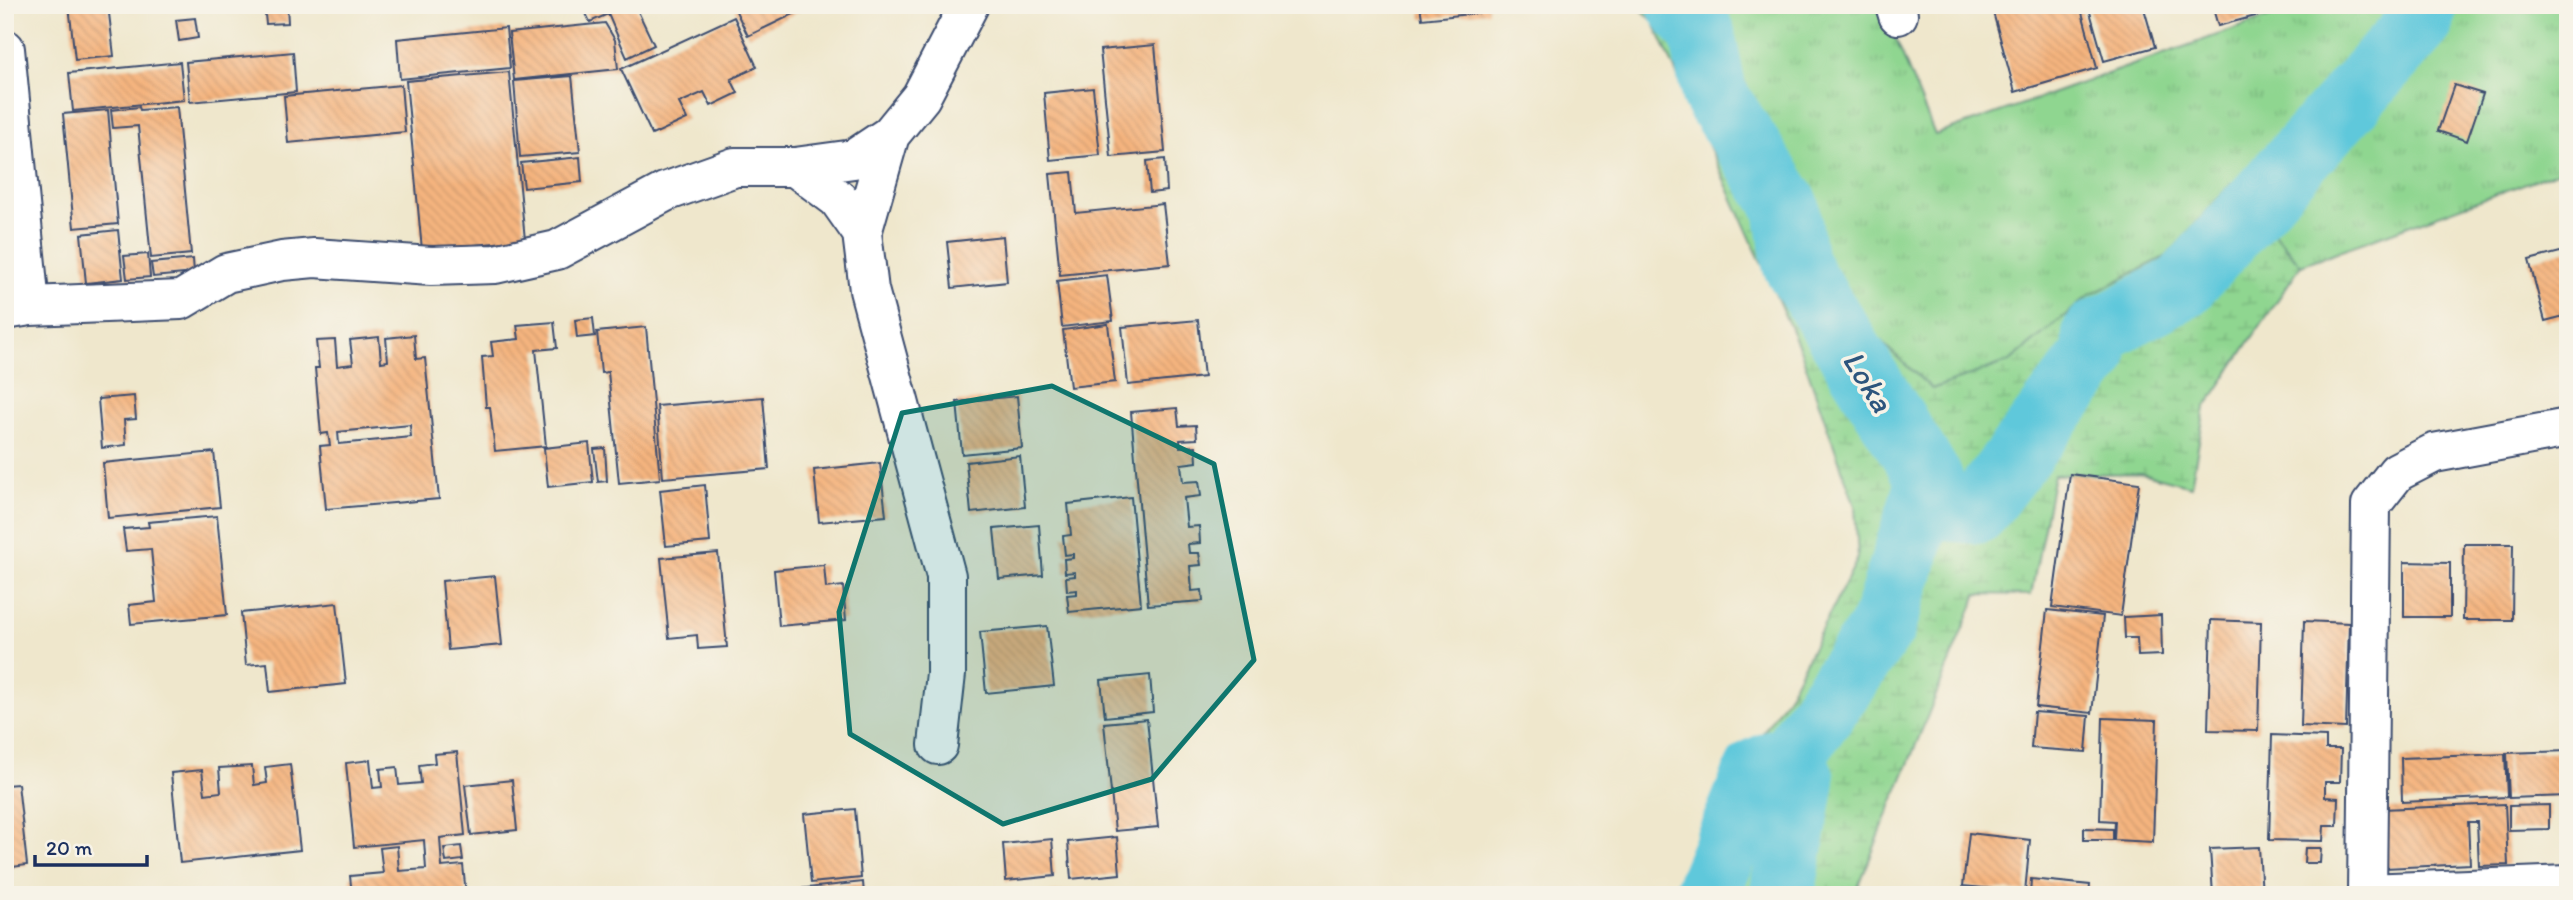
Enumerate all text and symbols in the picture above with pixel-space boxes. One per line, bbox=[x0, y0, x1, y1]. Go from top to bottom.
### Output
water label: Loka bbox=[1835, 343, 1902, 420]
scale bar bbox=[35, 823, 147, 867]
text: 20 m bbox=[46, 835, 93, 860]

